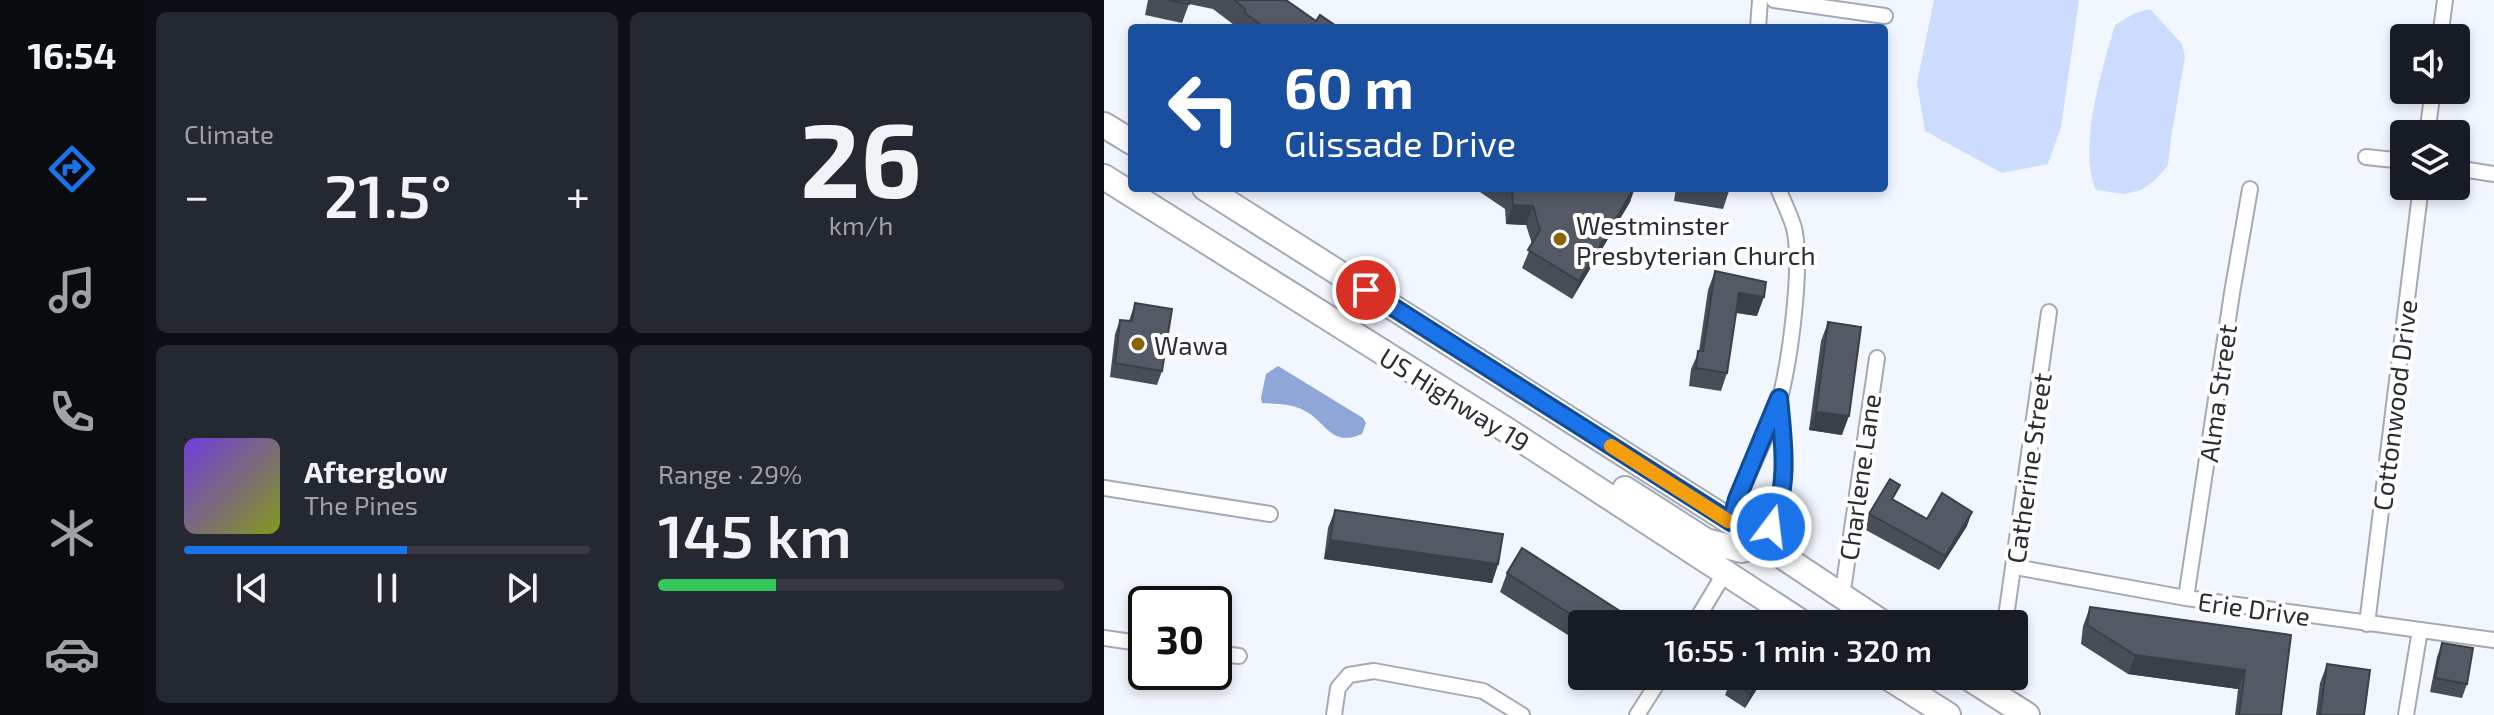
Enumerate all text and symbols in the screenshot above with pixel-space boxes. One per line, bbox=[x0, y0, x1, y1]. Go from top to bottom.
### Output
map controls bbox=[2390, 24, 2470, 200]
button: sound bbox=[2390, 24, 2470, 104]
text: 16:54 bbox=[28, 33, 116, 76]
text: 60 m bbox=[1284, 53, 1414, 120]
icon: left bbox=[1152, 56, 1256, 160]
text: 26 bbox=[800, 94, 922, 219]
text: Climate bbox=[184, 118, 274, 149]
button: layers bbox=[2390, 120, 2470, 200]
text: Glissade Drive bbox=[1284, 121, 1516, 164]
icon: directions bbox=[44, 141, 100, 197]
text: 21.5° bbox=[324, 158, 452, 230]
text: − bbox=[184, 168, 210, 221]
text: + bbox=[566, 168, 590, 221]
text: km/h bbox=[829, 209, 893, 240]
place label: Westminster Presbyterian Church bbox=[1576, 209, 1816, 270]
marker: Westminster Presbyterian Church bbox=[1551, 230, 1569, 248]
pin bbox=[1332, 256, 1400, 324]
icon: music bbox=[44, 262, 100, 318]
icon: arrive bbox=[1344, 268, 1388, 312]
street label: Cottonwood Drive bbox=[2366, 298, 2422, 512]
street label: Alma Street bbox=[2192, 322, 2242, 464]
place label: Wawa bbox=[1154, 329, 1228, 360]
marker: Wawa bbox=[1129, 335, 1147, 353]
street label: US Highway 19 bbox=[1374, 341, 1536, 457]
street label: Catherine Street bbox=[1999, 371, 2057, 565]
icon: phone bbox=[44, 384, 100, 440]
street label: Charlene Lane bbox=[1832, 392, 1886, 562]
text: Afterglow bbox=[304, 453, 448, 489]
text: Range · 29% bbox=[658, 458, 802, 489]
position arrow bbox=[1729, 485, 1813, 569]
text: The Pines bbox=[304, 489, 418, 520]
text: 145 km bbox=[658, 498, 852, 570]
icon: climate bbox=[44, 505, 100, 561]
icon: previous bbox=[230, 566, 274, 610]
icon: pause bbox=[365, 566, 409, 610]
icon: next bbox=[500, 566, 544, 610]
street label: Erie Drive bbox=[2196, 585, 2312, 631]
speed limit sign: 30 bbox=[1128, 586, 1232, 690]
icon: car bbox=[44, 626, 100, 682]
text: 16:55 · 1 min · 320 m bbox=[1664, 632, 1932, 668]

